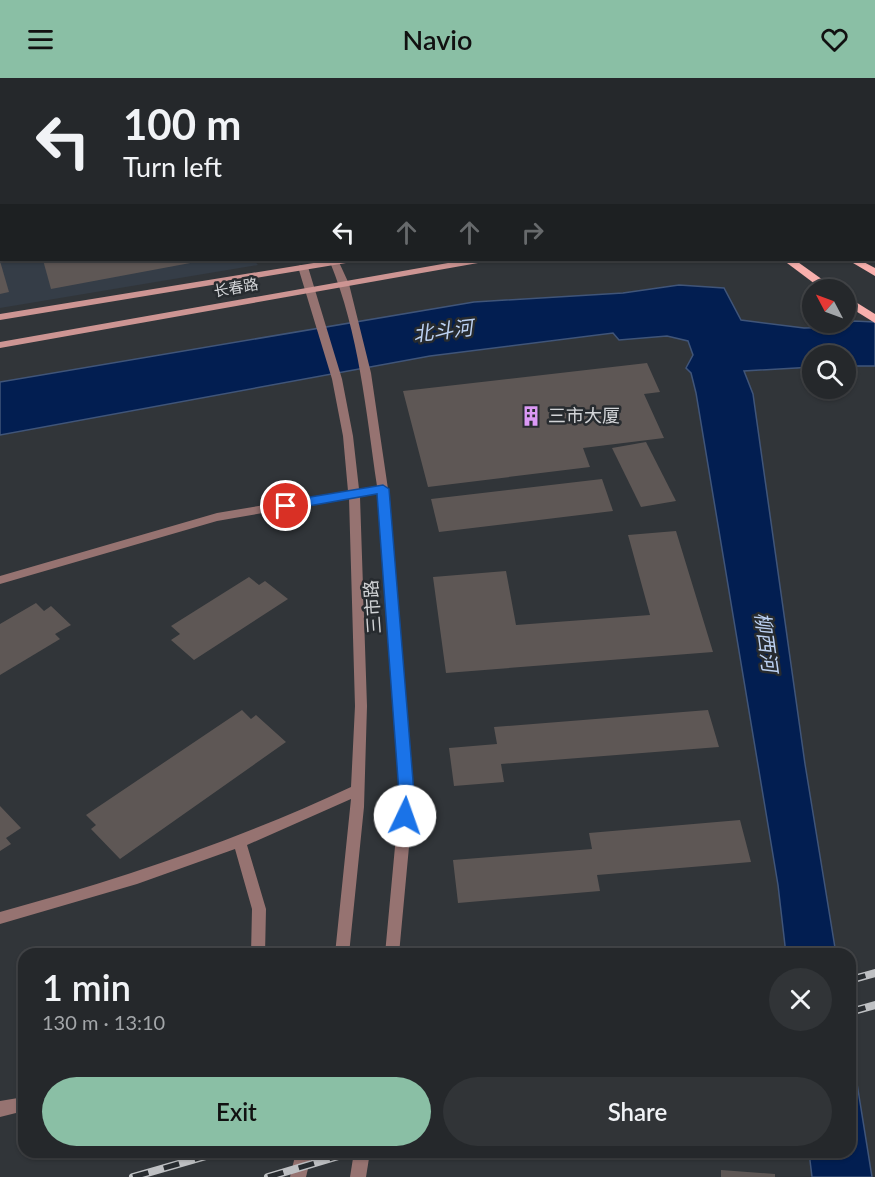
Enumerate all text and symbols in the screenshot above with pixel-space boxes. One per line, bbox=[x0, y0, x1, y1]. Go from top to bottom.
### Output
icon: menu bbox=[24, 23, 57, 56]
text: Navio bbox=[403, 23, 472, 56]
icon: heart bbox=[818, 23, 851, 56]
text: 100 m bbox=[123, 99, 241, 149]
icon: left bbox=[24, 102, 102, 180]
text: Turn left bbox=[123, 150, 222, 183]
icon: left bbox=[327, 216, 360, 249]
icon: ahead bbox=[390, 216, 423, 249]
icon: ahead bbox=[453, 216, 486, 249]
icon: right bbox=[516, 216, 549, 249]
street label: 长春路 bbox=[212, 274, 260, 300]
north arrow bbox=[802, 279, 856, 333]
map controls bbox=[802, 279, 856, 399]
water label: 北斗河 bbox=[412, 314, 478, 346]
button: search bbox=[802, 345, 856, 399]
building icon: 三市大厦 bbox=[519, 404, 543, 428]
place label: 三市大厦 bbox=[548, 404, 620, 426]
pin bbox=[260, 480, 311, 531]
icon: arrive bbox=[269, 489, 302, 522]
street label: 三市路 bbox=[359, 579, 385, 635]
water label: 柳西河 bbox=[751, 610, 784, 677]
position arrow bbox=[373, 784, 437, 848]
text: 1 min bbox=[42, 965, 131, 1009]
button: close bbox=[769, 968, 832, 1031]
text: 130 m · 13:10 bbox=[42, 1010, 165, 1034]
button: Exit bbox=[42, 1077, 431, 1146]
button: Share bbox=[443, 1077, 832, 1146]

